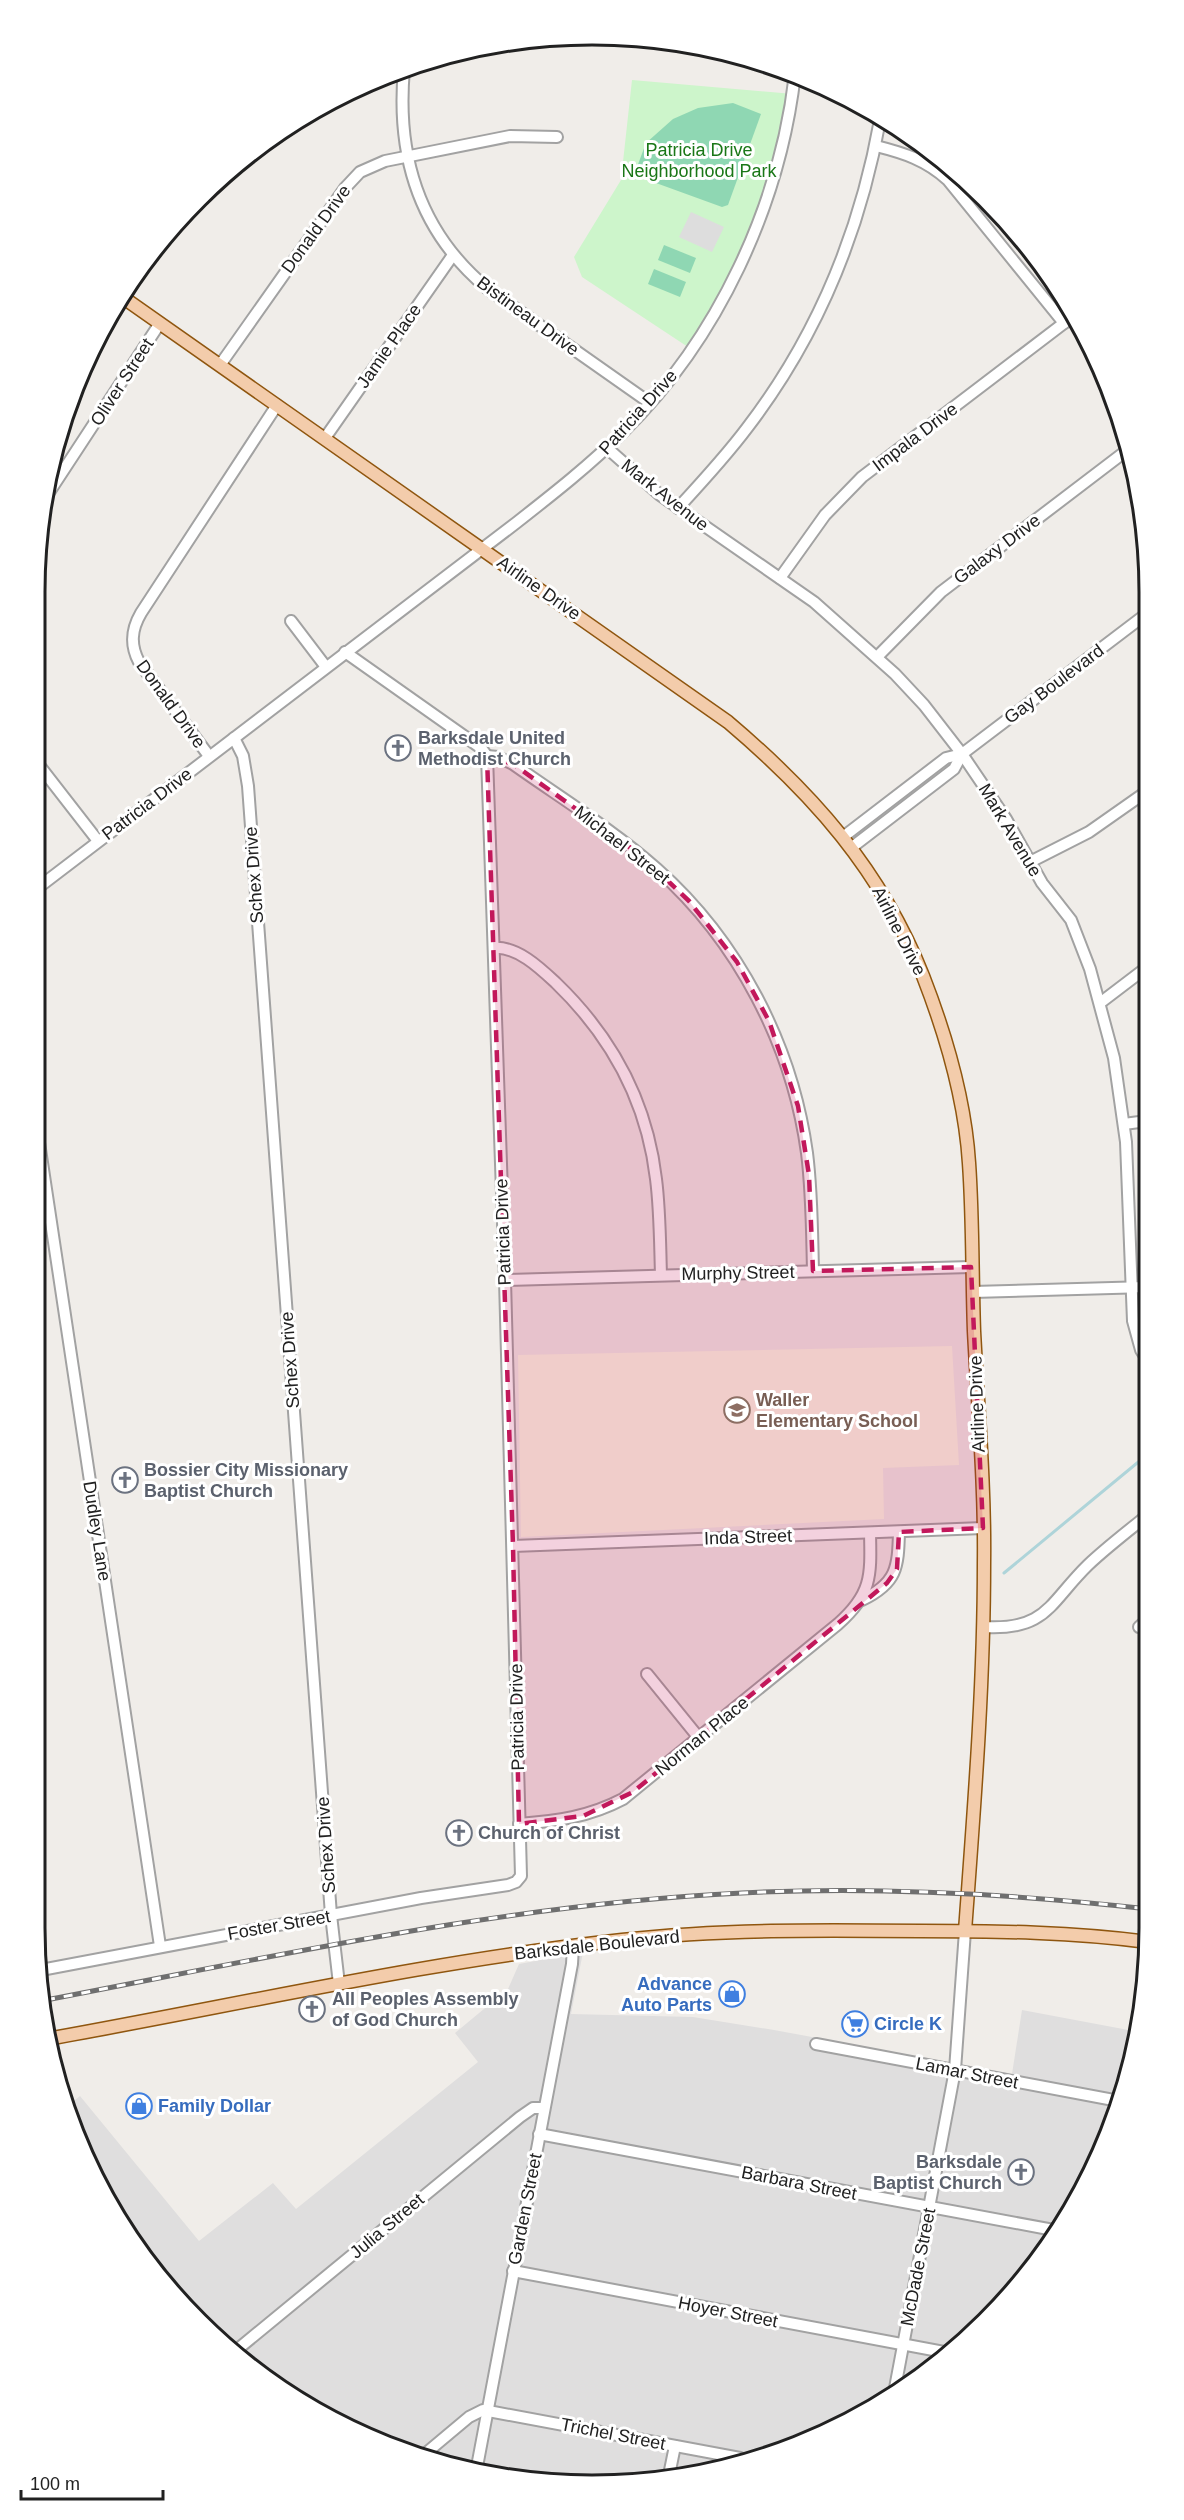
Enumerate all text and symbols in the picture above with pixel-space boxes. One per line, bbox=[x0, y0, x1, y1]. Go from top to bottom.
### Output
park label: Patricia Drive Neighborhood Park bbox=[621, 140, 778, 181]
street label: Donald Drive bbox=[277, 181, 355, 277]
street label: Bistineau Drive bbox=[473, 272, 583, 360]
street label: Jamie Place bbox=[353, 300, 425, 392]
street label: Oliver Street bbox=[86, 335, 158, 429]
street label: Patricia Drive bbox=[595, 366, 681, 458]
street label: Impala Drive bbox=[869, 399, 961, 475]
street label: Mark Avenue bbox=[618, 455, 712, 535]
street label: Galaxy Drive bbox=[950, 510, 1044, 588]
street label: Airline Drive bbox=[494, 552, 584, 624]
street label: Gay Boulevard bbox=[1000, 640, 1108, 728]
street label: Donald Drive bbox=[132, 656, 210, 752]
place label: Barksdale United Methodist Church bbox=[418, 728, 571, 769]
church icon: Barksdale United Methodist Church bbox=[383, 733, 413, 763]
street label: Patricia Drive bbox=[98, 764, 196, 844]
street label: Mark Avenue bbox=[974, 780, 1046, 880]
street label: Michael Street bbox=[571, 802, 673, 888]
street label: Schex Drive bbox=[241, 826, 267, 924]
street label: Airline Drive bbox=[868, 883, 930, 979]
street label: Patricia Drive bbox=[491, 1178, 515, 1286]
street label: Murphy Street bbox=[681, 1262, 795, 1284]
street label: Schex Drive bbox=[277, 1311, 303, 1409]
street label: Airline Drive bbox=[965, 1355, 989, 1453]
place label: Waller Elementary School bbox=[756, 1390, 918, 1431]
school or university icon: Waller Elementary School bbox=[722, 1395, 752, 1425]
place label: Bossier City Missionary Baptist Church bbox=[144, 1460, 348, 1501]
church icon: Bossier City Missionary Baptist Church bbox=[110, 1465, 140, 1495]
street label: Dudley Lane bbox=[79, 1480, 115, 1582]
street label: Inda Street bbox=[704, 1525, 792, 1549]
street label: Patricia Drive bbox=[506, 1663, 528, 1771]
street label: Norman Place bbox=[651, 1692, 753, 1780]
street label: Schex Drive bbox=[313, 1796, 339, 1894]
church icon: Church of Christ bbox=[444, 1818, 474, 1848]
place label: Church of Christ bbox=[478, 1823, 620, 1843]
street label: Foster Street bbox=[226, 1906, 332, 1944]
street label: Barksdale Boulevard bbox=[513, 1926, 681, 1964]
place label: Advance Auto Parts bbox=[621, 1974, 712, 2015]
shop icon: Advance Auto Parts bbox=[717, 1979, 747, 2009]
place label: All Peoples Assembly of God Church bbox=[332, 1989, 518, 2030]
church icon: All Peoples Assembly of God Church bbox=[297, 1994, 327, 2024]
supermarket icon: Circle K bbox=[840, 2009, 870, 2039]
place label: Circle K bbox=[874, 2014, 942, 2034]
street label: Lamar Street bbox=[914, 2053, 1020, 2093]
shop icon: Family Dollar bbox=[124, 2091, 154, 2121]
place label: Family Dollar bbox=[158, 2096, 271, 2116]
street label: Garden Street bbox=[504, 2152, 546, 2266]
place label: Barksdale Baptist Church bbox=[873, 2152, 1002, 2193]
church icon: Barksdale Baptist Church bbox=[1006, 2157, 1036, 2187]
street label: Barbara Street bbox=[740, 2162, 858, 2204]
street label: Julia Street bbox=[346, 2189, 428, 2263]
street label: McDade Street bbox=[897, 2206, 939, 2328]
street label: Hoyer Street bbox=[676, 2293, 780, 2331]
street label: Trichel Street bbox=[559, 2414, 667, 2454]
scale bar bbox=[21, 2463, 164, 2501]
text: 100 m bbox=[30, 2474, 80, 2494]

